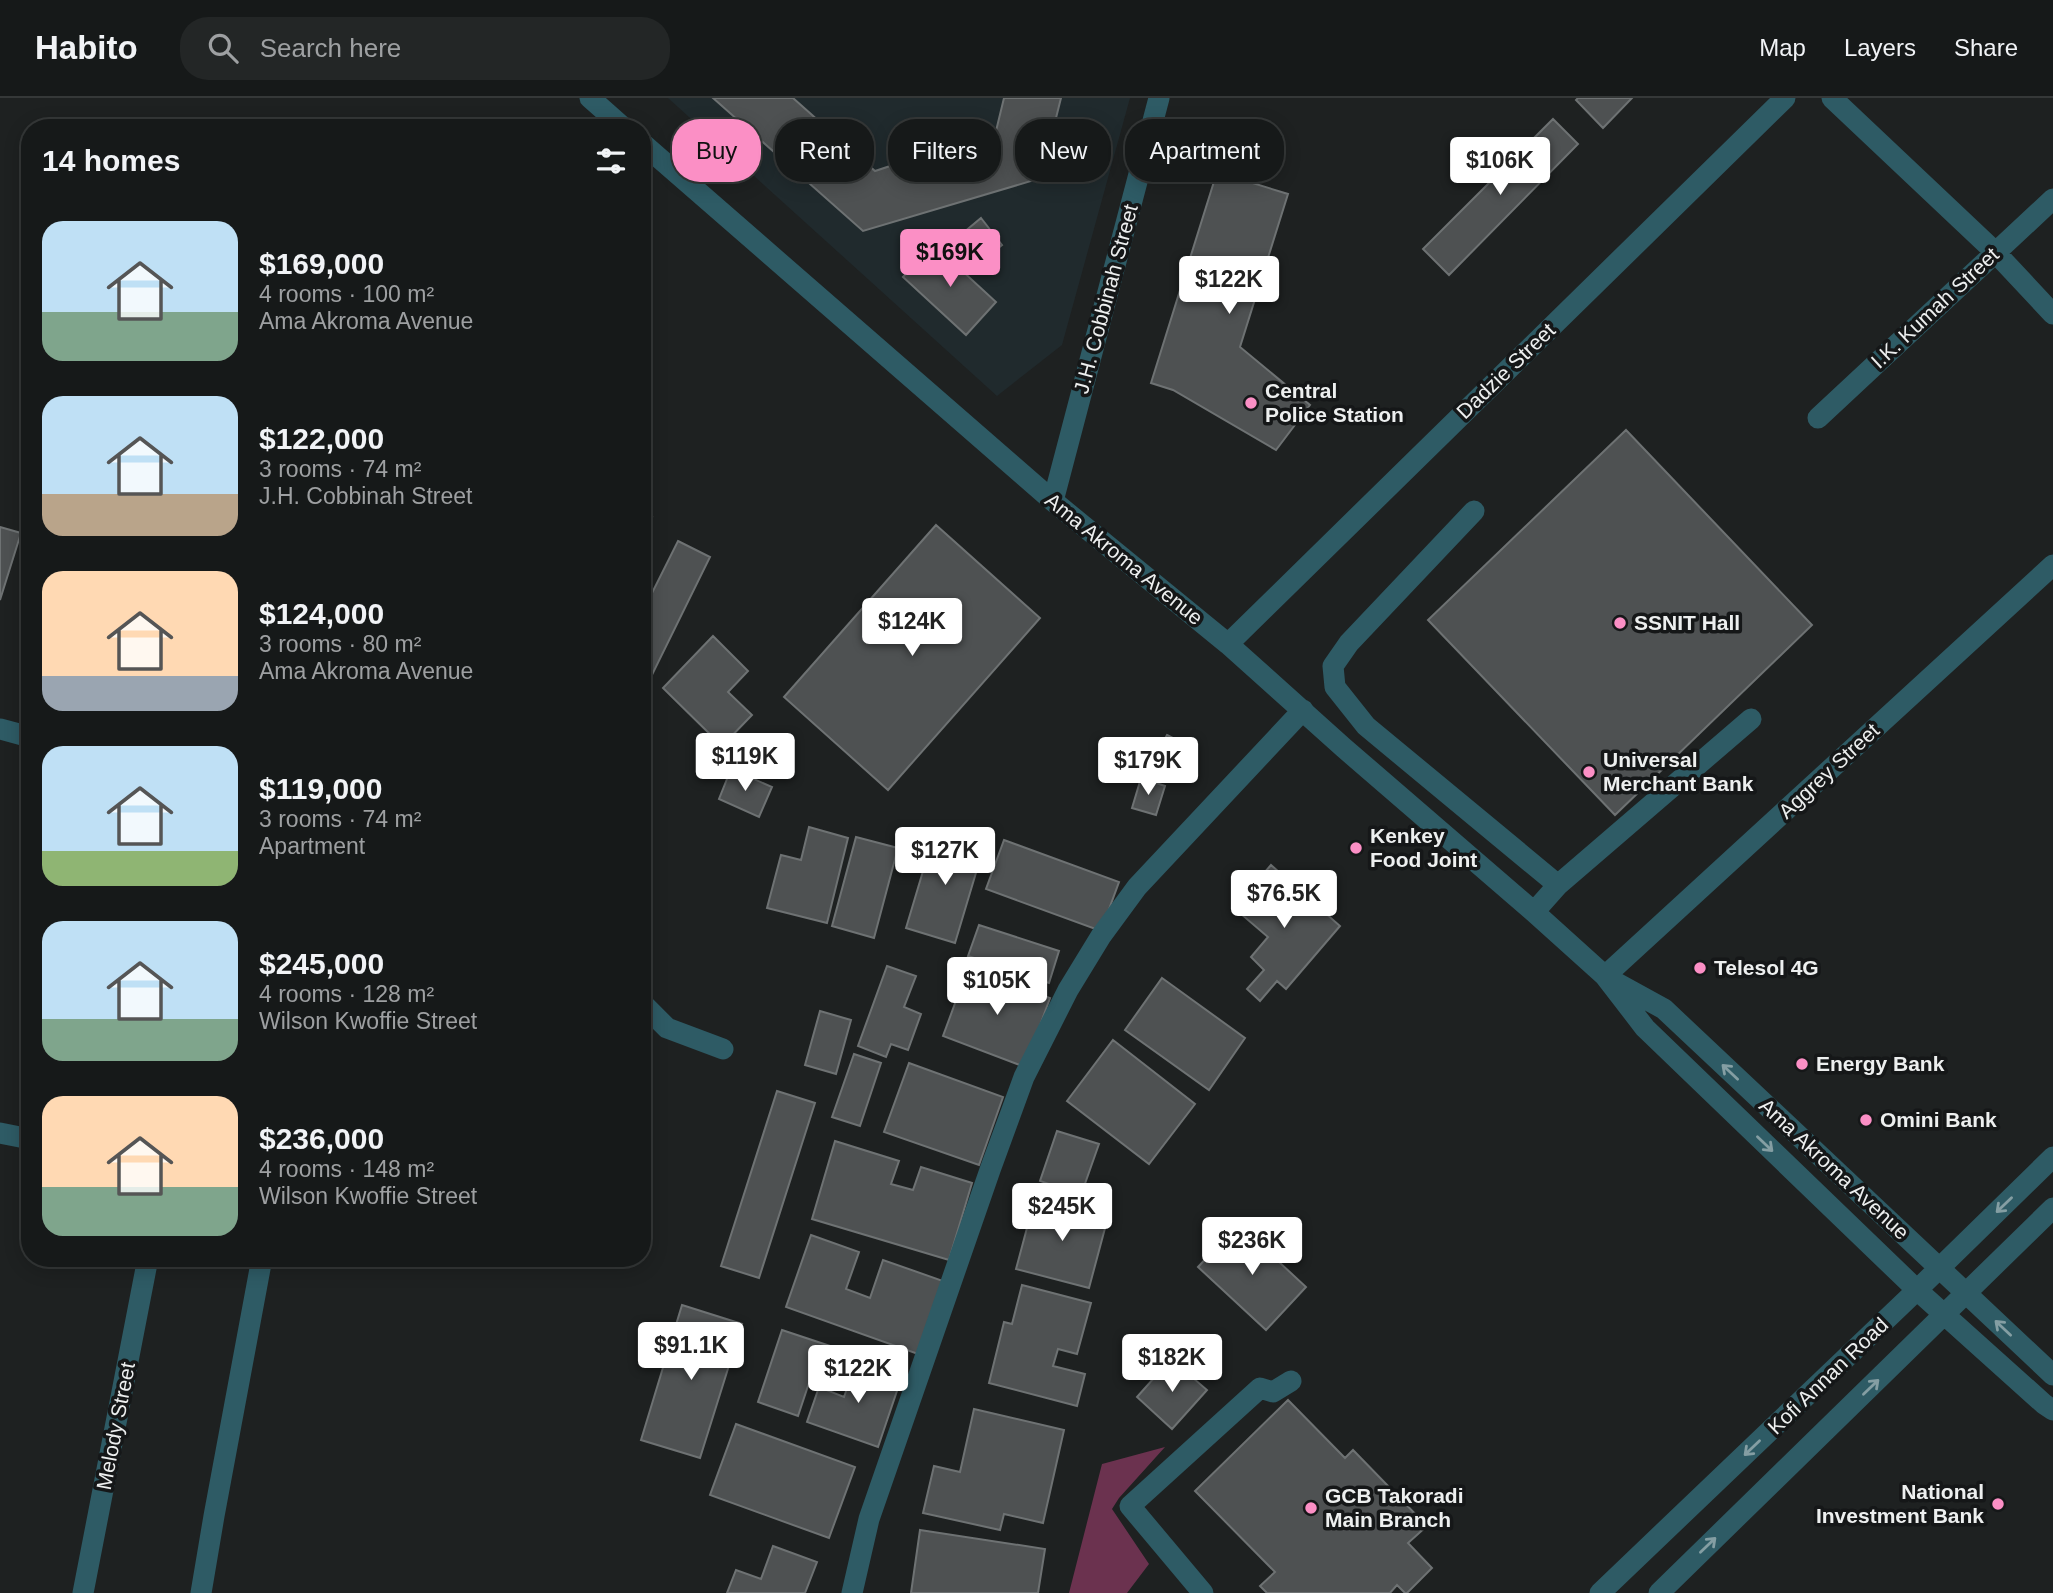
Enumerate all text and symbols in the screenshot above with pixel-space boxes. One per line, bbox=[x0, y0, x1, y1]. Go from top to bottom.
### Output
search box bbox=[180, 17, 670, 80]
text: Habito bbox=[35, 29, 138, 66]
icon: search bbox=[204, 29, 242, 67]
text: Search here bbox=[260, 33, 401, 63]
text: Map bbox=[1759, 34, 1806, 61]
text: Layers bbox=[1844, 34, 1916, 61]
text: Share bbox=[1954, 34, 2018, 61]
chip: Buy bbox=[672, 119, 761, 182]
chip: Rent bbox=[775, 119, 874, 182]
chip: Filters bbox=[888, 119, 1001, 182]
chip: New bbox=[1015, 119, 1111, 182]
chip: Apartment bbox=[1125, 119, 1284, 182]
pin: $106K bbox=[1451, 138, 1549, 197]
icon: filters bbox=[592, 142, 630, 180]
text: 14 homes bbox=[42, 144, 180, 177]
text: $106K bbox=[1466, 147, 1534, 173]
street label: J.H. Cobbinah Street bbox=[1069, 202, 1142, 396]
pin: $169K bbox=[901, 230, 999, 289]
text: $169K bbox=[916, 239, 984, 265]
street label: I.K. Kumah Street bbox=[1866, 243, 2003, 373]
text: $169,000 bbox=[259, 247, 384, 280]
icon: home bbox=[98, 249, 182, 333]
pin: $122K bbox=[1180, 256, 1278, 316]
text: $122K bbox=[1195, 266, 1263, 292]
text: 4 rooms · 100 m² bbox=[259, 281, 434, 307]
text: Ama Akroma Avenue bbox=[259, 308, 473, 334]
street label: Dadzie Street bbox=[1452, 318, 1560, 423]
place label: Central Police Station bbox=[1265, 379, 1404, 426]
marker: Central Police Station bbox=[1243, 395, 1259, 411]
text: $122,000 bbox=[259, 422, 384, 455]
icon: home bbox=[98, 424, 182, 508]
text: 3 rooms · 74 m² bbox=[259, 456, 421, 482]
text: J.H. Cobbinah Street bbox=[259, 483, 473, 509]
street label: Ama Akroma Avenue bbox=[1041, 488, 1208, 629]
text: $124,000 bbox=[259, 597, 384, 630]
pin: $124K bbox=[863, 598, 961, 658]
icon: home bbox=[98, 599, 182, 683]
text: $124K bbox=[878, 608, 946, 634]
place label: SSNIT Hall bbox=[1634, 611, 1740, 634]
marker: SSNIT Hall bbox=[1612, 615, 1628, 631]
text: 3 rooms · 80 m² bbox=[259, 631, 421, 657]
text: Ama Akroma Avenue bbox=[259, 658, 473, 684]
street label: Aggrey Street bbox=[1774, 718, 1884, 823]
pin: $119K bbox=[696, 734, 794, 793]
pin: $179K bbox=[1099, 738, 1197, 797]
text: $119K bbox=[712, 743, 778, 769]
text: $179K bbox=[1114, 747, 1182, 773]
place label: Universal Merchant Bank bbox=[1603, 748, 1754, 795]
marker: Universal Merchant Bank bbox=[1581, 764, 1597, 780]
text: $119,000 bbox=[259, 772, 382, 805]
icon: home bbox=[98, 774, 182, 858]
text: 3 rooms · 74 m² bbox=[259, 806, 421, 832]
place label: Kenkey Food Joint bbox=[1370, 824, 1477, 871]
pin: $127K bbox=[896, 828, 994, 887]
text: Apartment bbox=[259, 833, 365, 859]
text: $127K bbox=[911, 837, 979, 863]
marker: Kenkey Food Joint bbox=[1348, 840, 1364, 856]
pin: $76.5K bbox=[1227, 870, 1341, 930]
text: $76.5K bbox=[1247, 880, 1321, 906]
text: $245,000 bbox=[259, 947, 384, 980]
icon: home bbox=[98, 949, 182, 1033]
place label: Telesol 4G bbox=[1714, 956, 1819, 979]
pin: $105K bbox=[948, 958, 1046, 1017]
marker: Telesol 4G bbox=[1692, 960, 1708, 976]
text: $105K bbox=[963, 967, 1031, 993]
text: 4 rooms · 128 m² bbox=[259, 981, 434, 1007]
text: Wilson Kwoffie Street bbox=[259, 1008, 477, 1034]
place label: Energy Bank bbox=[1816, 1052, 1945, 1075]
marker: Energy Bank bbox=[1794, 1056, 1810, 1072]
one-way arrow bbox=[1722, 1063, 1739, 1080]
street label: Ama Akroma Avenue bbox=[1755, 1093, 1914, 1244]
place label: Omini Bank bbox=[1880, 1108, 1997, 1131]
marker: Omini Bank bbox=[1858, 1112, 1874, 1128]
text: $236,000 bbox=[259, 1122, 384, 1155]
icon: home bbox=[98, 1124, 182, 1208]
one-way arrow bbox=[1756, 1135, 1773, 1152]
text: 4 rooms · 148 m² bbox=[259, 1156, 434, 1182]
text: Wilson Kwoffie Street bbox=[259, 1183, 477, 1209]
pin: $245K bbox=[1013, 1184, 1111, 1243]
text: $245K bbox=[1028, 1193, 1096, 1219]
one-way arrow bbox=[1996, 1196, 2013, 1213]
pin: $236K bbox=[1203, 1218, 1301, 1277]
text: $236K bbox=[1218, 1227, 1286, 1253]
street label: Kofi Annan Road bbox=[1763, 1313, 1892, 1439]
one-way arrow bbox=[1995, 1320, 2012, 1337]
pin: $91.1K bbox=[634, 1322, 748, 1382]
text: $91.1K bbox=[654, 1332, 728, 1358]
pin: $182K bbox=[1123, 1334, 1221, 1394]
text: $182K bbox=[1138, 1344, 1206, 1370]
pin: $122K bbox=[809, 1346, 907, 1405]
text: $122K bbox=[824, 1355, 892, 1381]
street label: Melody Street bbox=[92, 1360, 139, 1492]
one-way arrow bbox=[1862, 1379, 1879, 1396]
one-way arrow bbox=[1744, 1439, 1761, 1456]
place label: National Investment Bank bbox=[1816, 1480, 1984, 1527]
place label: GCB Takoradi Main Branch bbox=[1325, 1484, 1463, 1531]
marker: National Investment Bank bbox=[1990, 1496, 2006, 1512]
marker: GCB Takoradi Main Branch bbox=[1303, 1500, 1319, 1516]
one-way arrow bbox=[1699, 1537, 1716, 1554]

